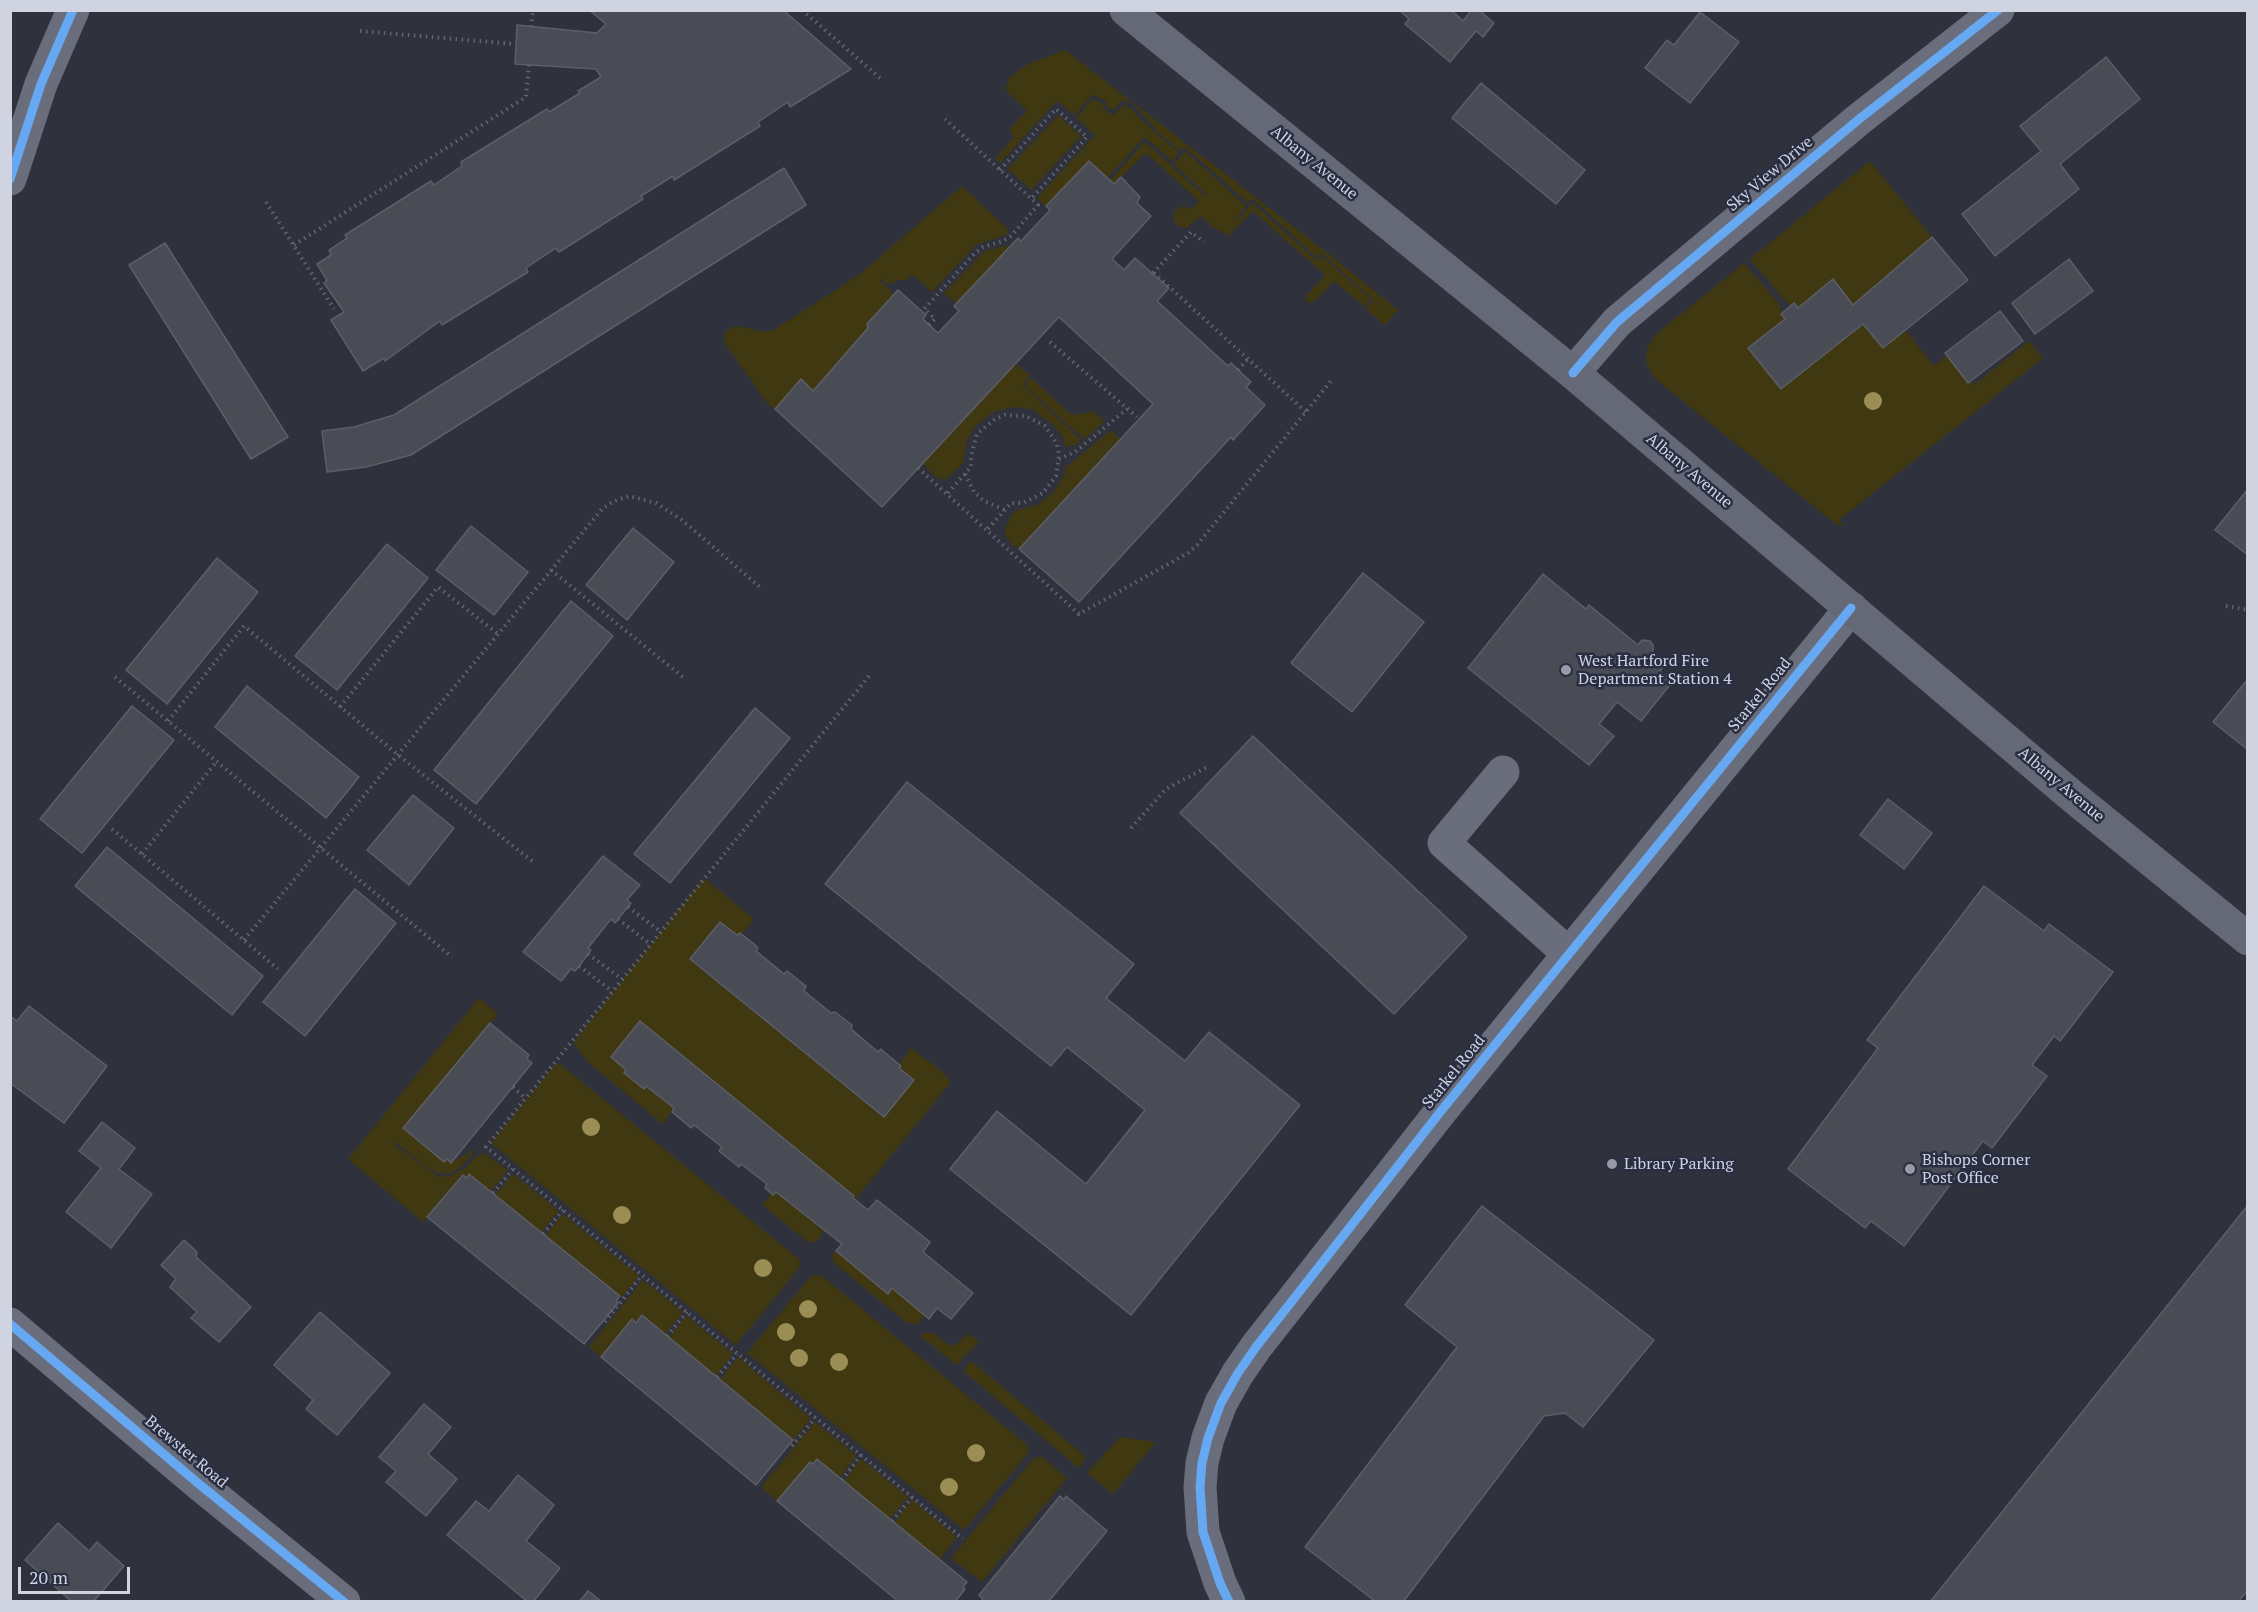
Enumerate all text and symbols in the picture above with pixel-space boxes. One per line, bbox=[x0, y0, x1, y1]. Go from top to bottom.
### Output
street label: Albany Avenue bbox=[1267, 122, 1361, 204]
street label: Sky View Drive bbox=[1723, 132, 1817, 216]
street label: Albany Avenue bbox=[1642, 429, 1736, 513]
place label: West Hartford Fire Department Station 4 bbox=[1578, 651, 1732, 689]
street label: Starkel Road bbox=[1724, 654, 1796, 736]
marker: West Hartford Fire Department Station 4 bbox=[1559, 663, 1573, 677]
street label: Albany Avenue bbox=[2014, 743, 2108, 827]
street label: Starkel Road bbox=[1418, 1031, 1490, 1113]
place label: Bishops Corner Post Office bbox=[1922, 1150, 2030, 1188]
place label: Library Parking bbox=[1624, 1154, 1734, 1174]
marker: Library Parking bbox=[1605, 1157, 1619, 1171]
marker: Bishops Corner Post Office bbox=[1903, 1162, 1917, 1176]
street label: Brewster Road bbox=[141, 1412, 231, 1492]
scale bar bbox=[21, 1555, 134, 1593]
text: 20 m bbox=[29, 1565, 68, 1589]

